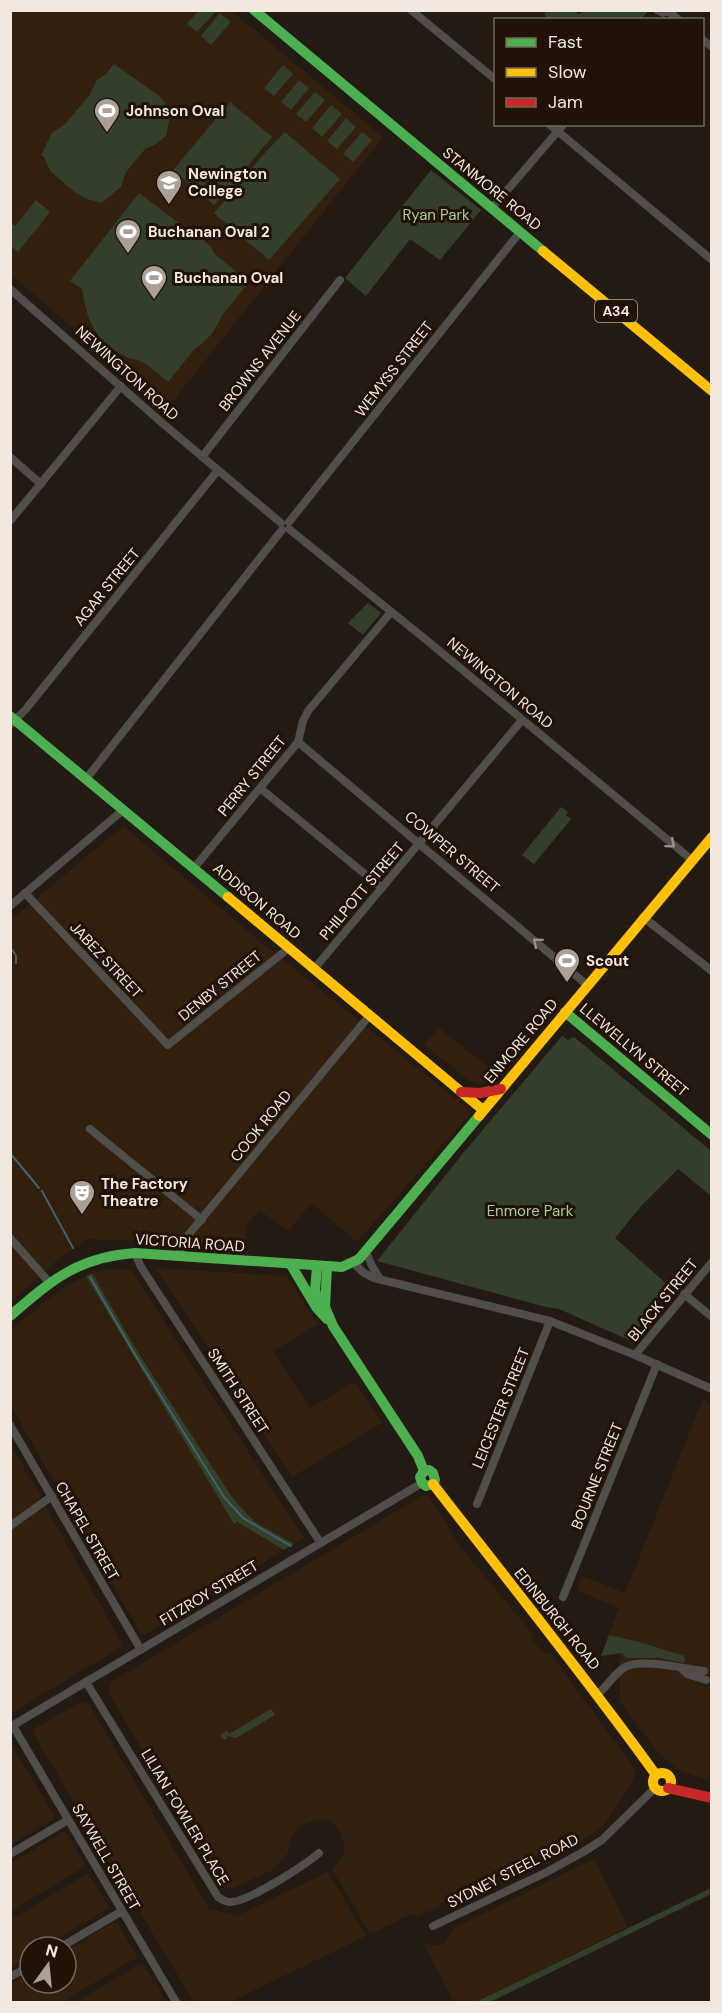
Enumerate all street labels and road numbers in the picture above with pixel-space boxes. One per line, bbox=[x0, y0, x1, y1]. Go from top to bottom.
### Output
street label: STANMORE ROAD bbox=[438, 143, 546, 235]
road number: A34 bbox=[595, 300, 637, 322]
street label: BROWNS AVENUE bbox=[214, 307, 306, 415]
street label: WEMYSS STREET bbox=[350, 317, 438, 421]
street label: NEWINGTON ROAD bbox=[71, 321, 183, 425]
street label: AGAR STREET bbox=[69, 544, 145, 630]
street label: NEWINGTON ROAD bbox=[443, 633, 557, 733]
street label: PERRY STREET bbox=[213, 731, 291, 821]
street label: COWPER STREET bbox=[400, 807, 504, 897]
street label: PHILPOTT STREET bbox=[315, 838, 409, 944]
street label: ADDISON ROAD bbox=[209, 858, 305, 944]
street label: JABEZ STREET bbox=[65, 917, 147, 1003]
street label: DENBY STREET bbox=[174, 946, 266, 1026]
street label: ENMORE ROAD bbox=[480, 995, 562, 1087]
street label: LLEWELLYN STREET bbox=[576, 999, 692, 1101]
street label: COOK ROAD bbox=[226, 1086, 296, 1166]
street label: VICTORIA ROAD bbox=[134, 1229, 246, 1257]
street label: BLACK STREET bbox=[623, 1254, 703, 1346]
street label: SMITH STREET bbox=[203, 1344, 273, 1438]
street label: LEICESTER STREET bbox=[468, 1345, 534, 1471]
street label: BOURNE STREET bbox=[566, 1420, 628, 1532]
street label: CHAPEL STREET bbox=[51, 1478, 123, 1584]
street label: FITZROY STREET bbox=[156, 1556, 262, 1630]
street label: EDINBURGH ROAD bbox=[510, 1564, 604, 1674]
street label: LILIAN FOWLER PLACE bbox=[136, 1745, 234, 1889]
street label: SAYWELL STREET bbox=[67, 1800, 145, 1914]
street label: SYDNEY STEEL ROAD bbox=[444, 1829, 582, 1913]

